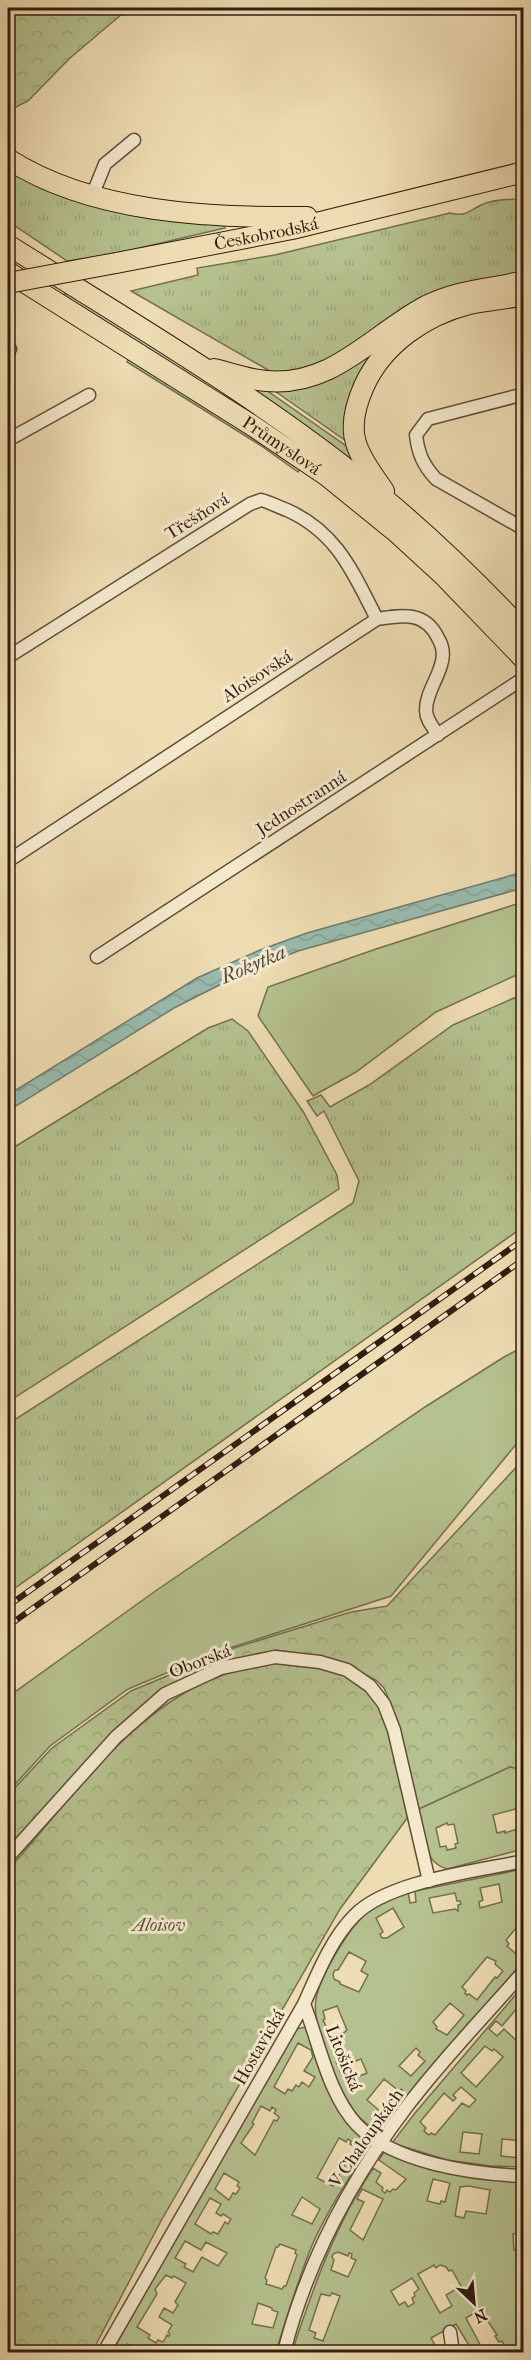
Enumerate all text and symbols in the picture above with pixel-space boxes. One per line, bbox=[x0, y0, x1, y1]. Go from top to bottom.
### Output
street label: Českobrodská bbox=[212, 213, 321, 255]
street label: Průmyslová bbox=[238, 412, 325, 480]
street label: Třešňová bbox=[161, 488, 234, 544]
street label: Aloisovská bbox=[217, 646, 297, 707]
street label: Jednostranná bbox=[251, 766, 351, 841]
water label: Rokytka bbox=[215, 940, 289, 989]
street label: Oborská bbox=[166, 1640, 235, 1683]
park label: Aloisov bbox=[131, 1915, 185, 1936]
street label: Hostavická bbox=[229, 2005, 290, 2089]
street label: Litošická bbox=[321, 2022, 366, 2095]
street label: V Chaloupkách bbox=[324, 2085, 408, 2192]
north arrow bbox=[444, 2273, 504, 2333]
text: N bbox=[470, 2305, 490, 2328]

